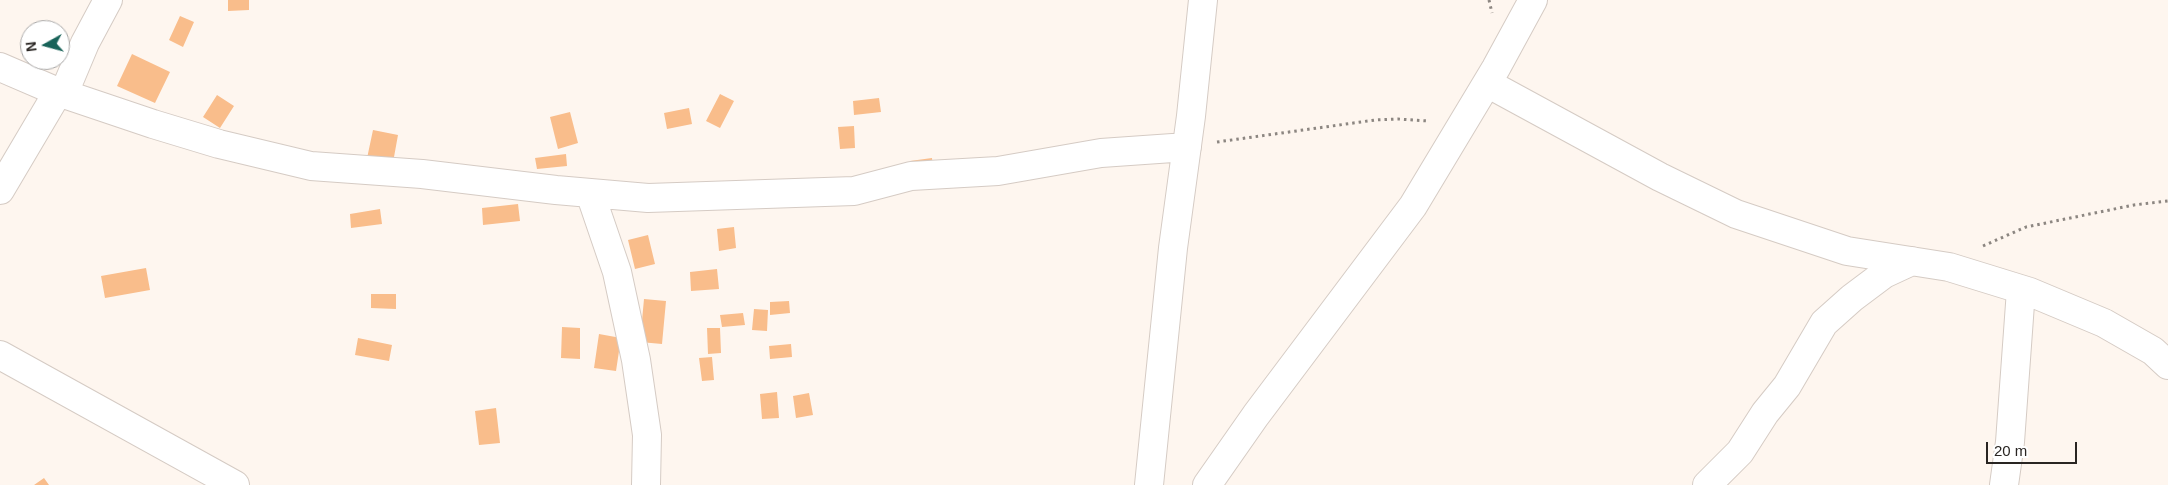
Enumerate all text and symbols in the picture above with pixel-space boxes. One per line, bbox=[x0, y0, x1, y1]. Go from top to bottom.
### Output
north arrow bbox=[20, 20, 70, 70]
text: N bbox=[23, 41, 40, 53]
scale bar bbox=[1988, 432, 2079, 464]
text: 20 m bbox=[1994, 442, 2027, 459]

